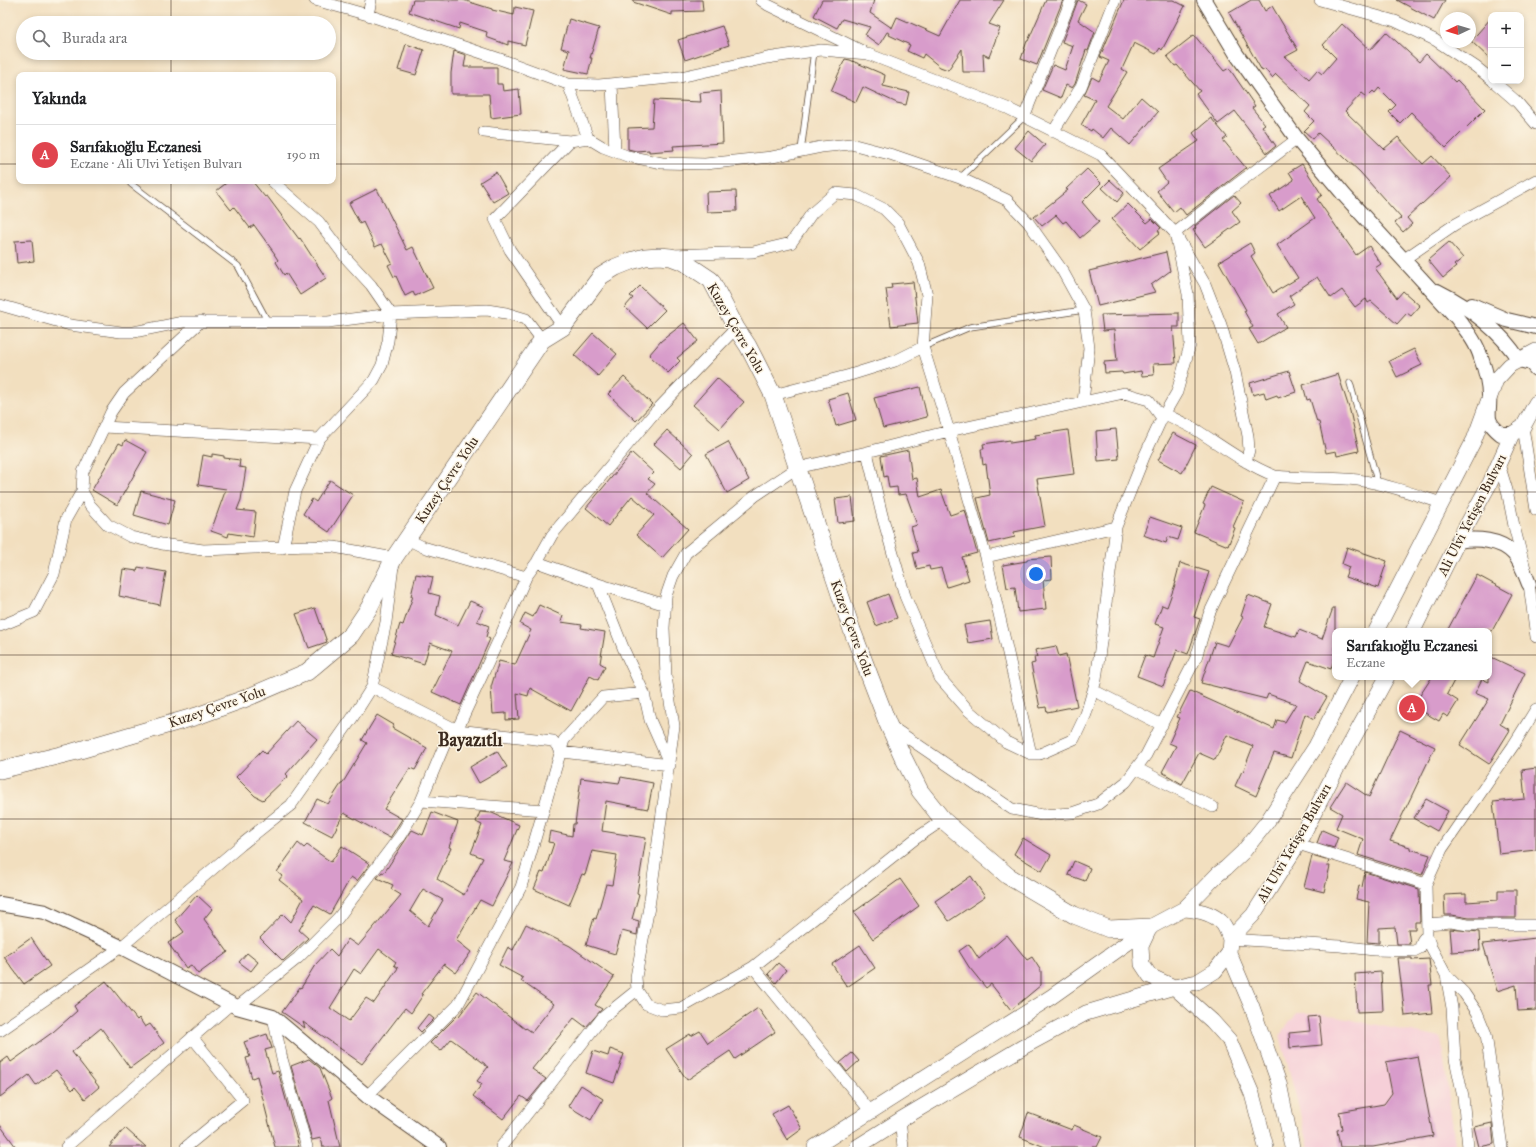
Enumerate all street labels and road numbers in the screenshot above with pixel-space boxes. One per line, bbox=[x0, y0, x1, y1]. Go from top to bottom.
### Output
street label: Kuzey Çevre Yolu bbox=[703, 280, 769, 377]
street label: Kuzey Çevre Yolu bbox=[412, 433, 483, 527]
street label: Ali Ulvi Yetişen Bulvarı bbox=[1433, 451, 1510, 580]
street label: Kuzey Çevre Yolu bbox=[827, 578, 877, 679]
street label: Kuzey Çevre Yolu bbox=[166, 682, 268, 732]
street label: Ali Ulvi Yetişen Bulvarı bbox=[1253, 780, 1335, 906]

